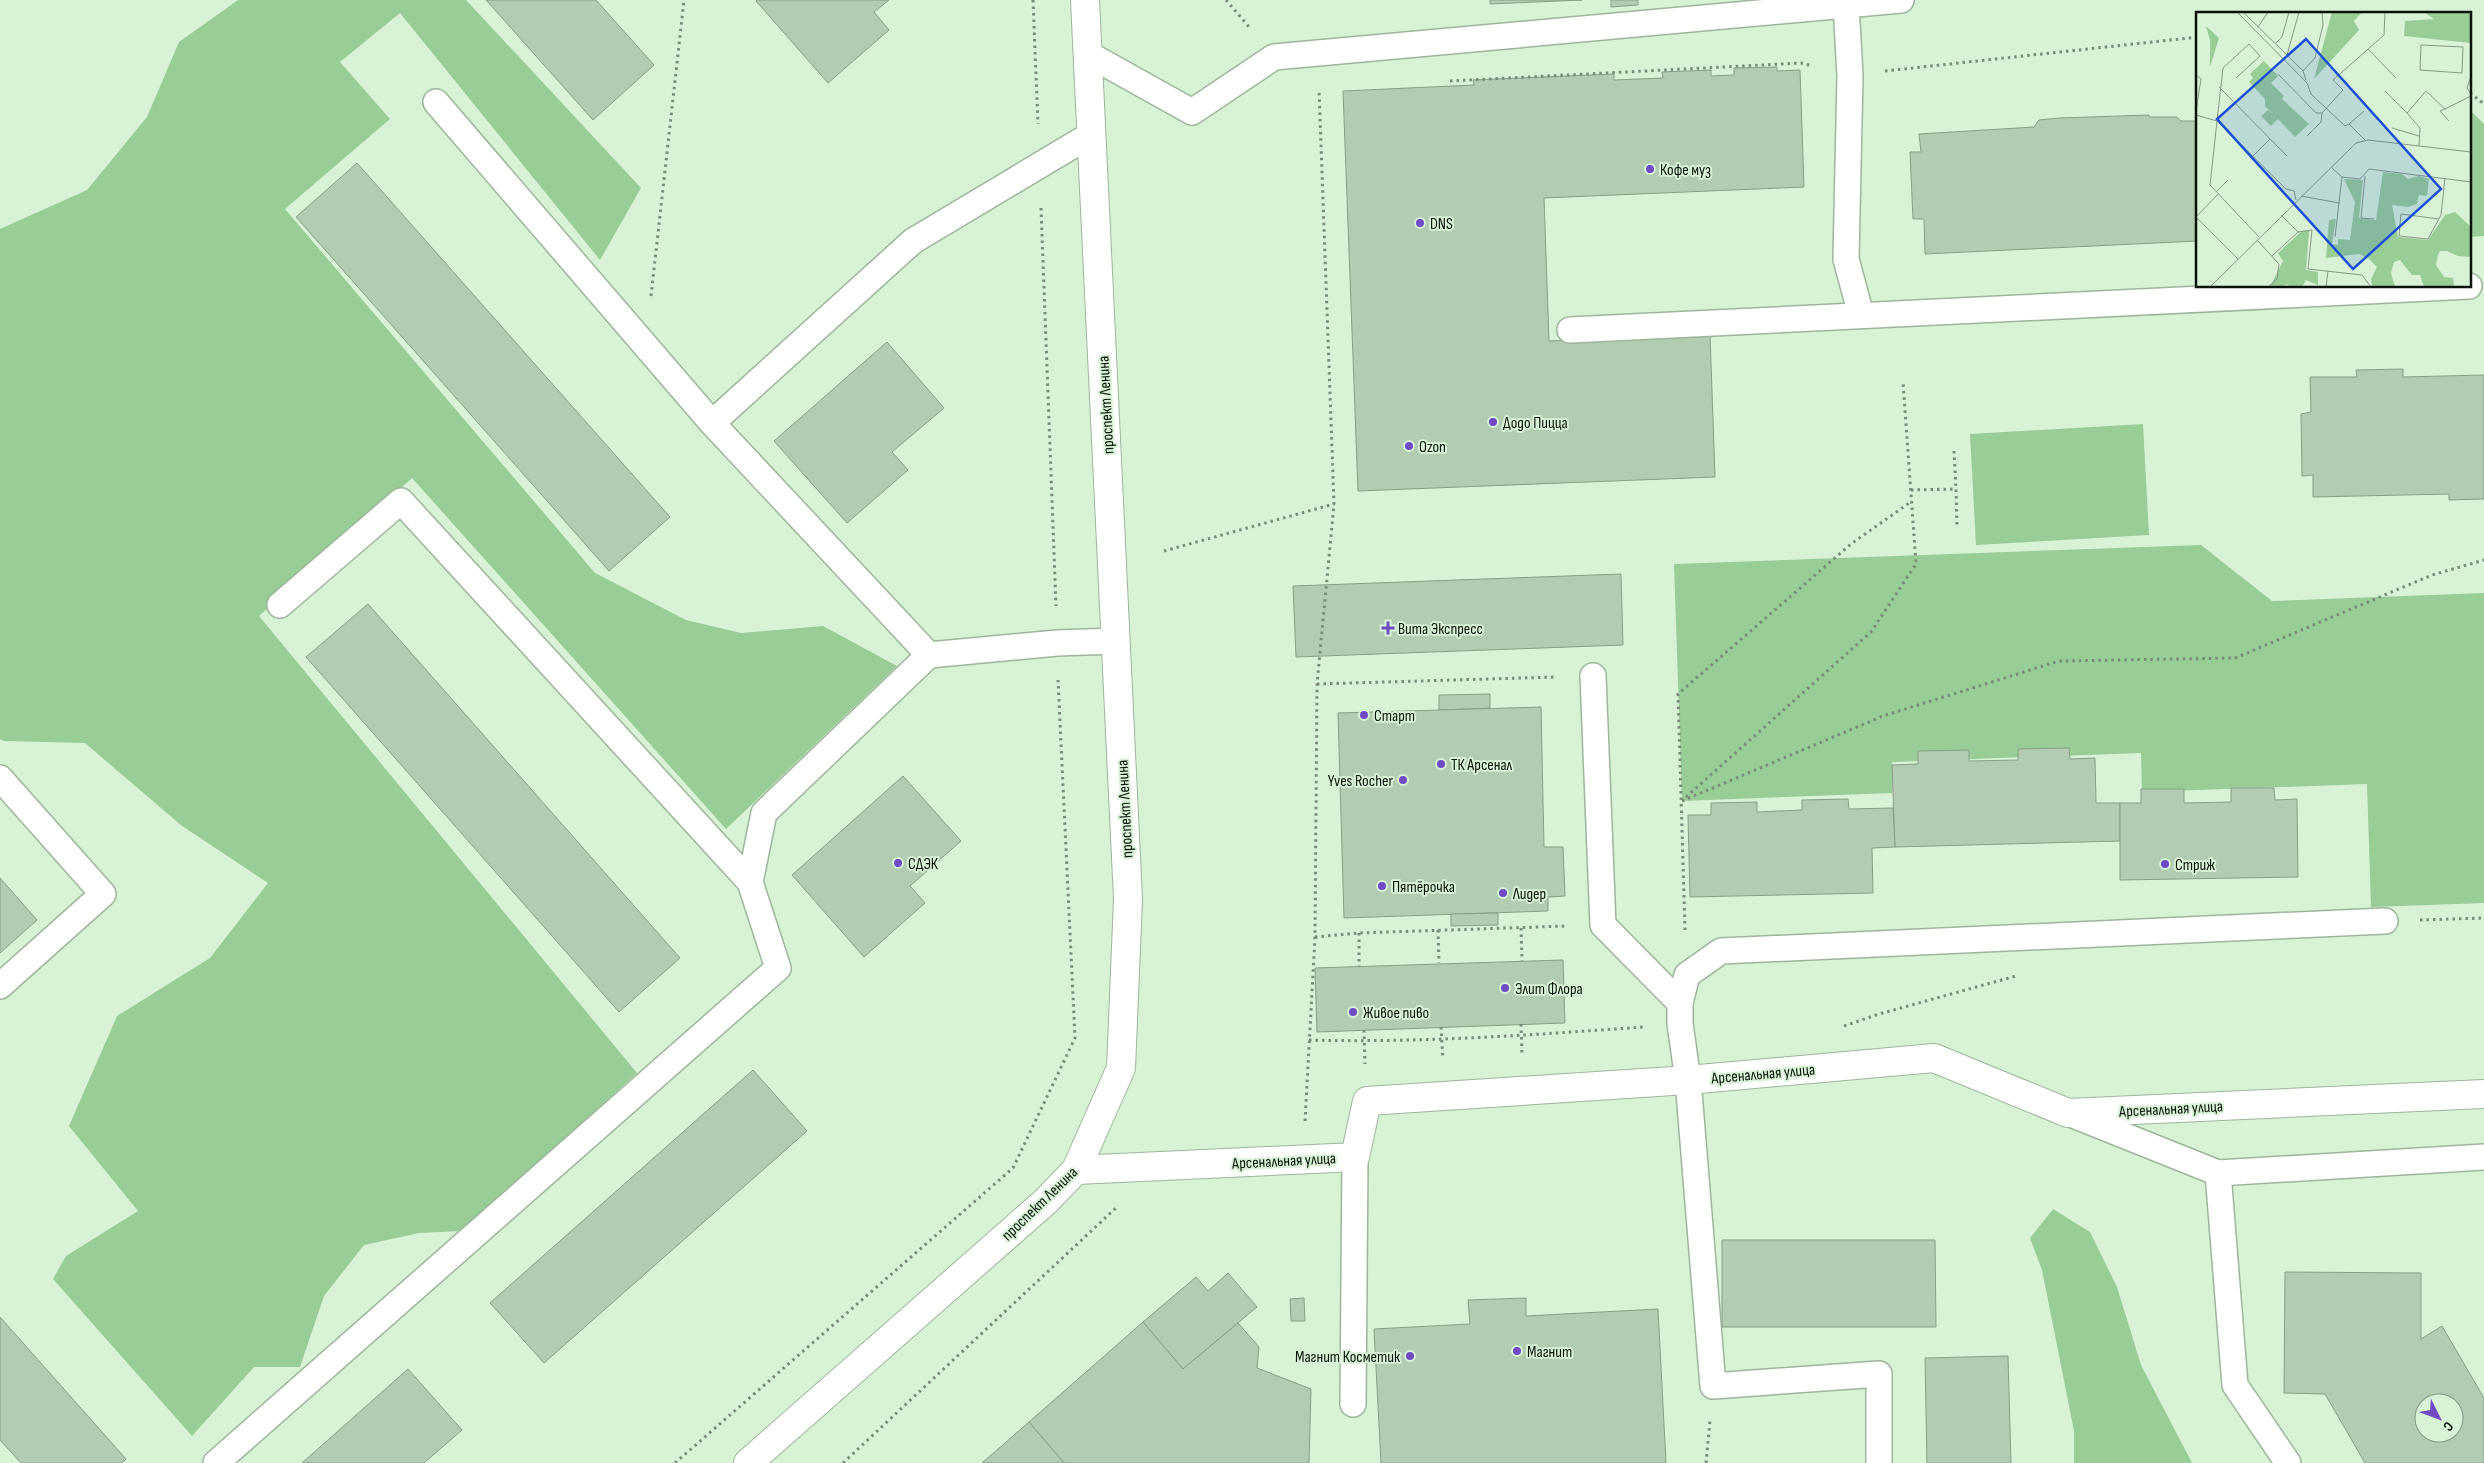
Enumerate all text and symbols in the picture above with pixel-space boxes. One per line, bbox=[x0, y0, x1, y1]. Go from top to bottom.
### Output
inset map bbox=[2196, 12, 2472, 288]
place label: Кофе муз bbox=[1660, 161, 1711, 180]
marker: Кофе муз bbox=[1644, 163, 1656, 175]
place label: DNS bbox=[1430, 215, 1453, 234]
marker: DNS bbox=[1414, 217, 1426, 229]
street label: проспект Ленина bbox=[1094, 355, 1119, 454]
place label: Додо Пицца bbox=[1503, 414, 1568, 433]
marker: Додо Пицца bbox=[1487, 416, 1499, 428]
place label: Ozon bbox=[1419, 438, 1446, 457]
marker: Ozon bbox=[1403, 440, 1415, 452]
place label: Вита Экспресс bbox=[1398, 620, 1483, 639]
marker: Вита Экспресс bbox=[1382, 622, 1394, 634]
place label: Старт bbox=[1374, 707, 1415, 726]
marker: Старт bbox=[1358, 709, 1370, 721]
place label: ТК Арсенал bbox=[1451, 756, 1513, 775]
marker: ТК Арсенал bbox=[1435, 758, 1447, 770]
street label: проспект Ленина bbox=[1113, 759, 1138, 858]
place label: Yves Rocher bbox=[1328, 772, 1393, 791]
marker: Yves Rocher bbox=[1397, 774, 1409, 786]
place label: СДЭК bbox=[908, 855, 939, 874]
place label: Стриж bbox=[2175, 856, 2215, 875]
marker: СДЭК bbox=[892, 857, 904, 869]
marker: Стриж bbox=[2159, 858, 2171, 870]
place label: Пятёрочка bbox=[1392, 878, 1455, 897]
marker: Пятёрочка bbox=[1376, 880, 1388, 892]
place label: Лидер bbox=[1512, 885, 1546, 904]
marker: Лидер bbox=[1497, 887, 1509, 899]
place label: Элит Флора bbox=[1515, 980, 1583, 999]
marker: Элит Флора bbox=[1499, 982, 1511, 994]
place label: Живое пиво bbox=[1363, 1004, 1429, 1023]
marker: Живое пиво bbox=[1347, 1006, 1359, 1018]
street label: Арсенальная улица bbox=[1709, 1060, 1816, 1089]
street label: Арсенальная улица bbox=[2118, 1097, 2224, 1122]
street label: Арсенальная улица bbox=[1231, 1149, 1337, 1174]
street label: проспект Ленина bbox=[998, 1163, 1082, 1245]
place label: Магнит bbox=[1527, 1343, 1572, 1362]
marker: Магнит bbox=[1511, 1345, 1523, 1357]
place label: Магнит Косметик bbox=[1295, 1348, 1401, 1367]
marker: Магнит Косметик bbox=[1404, 1350, 1416, 1362]
north arrow bbox=[2414, 1393, 2464, 1443]
text: С bbox=[2440, 1418, 2457, 1435]

